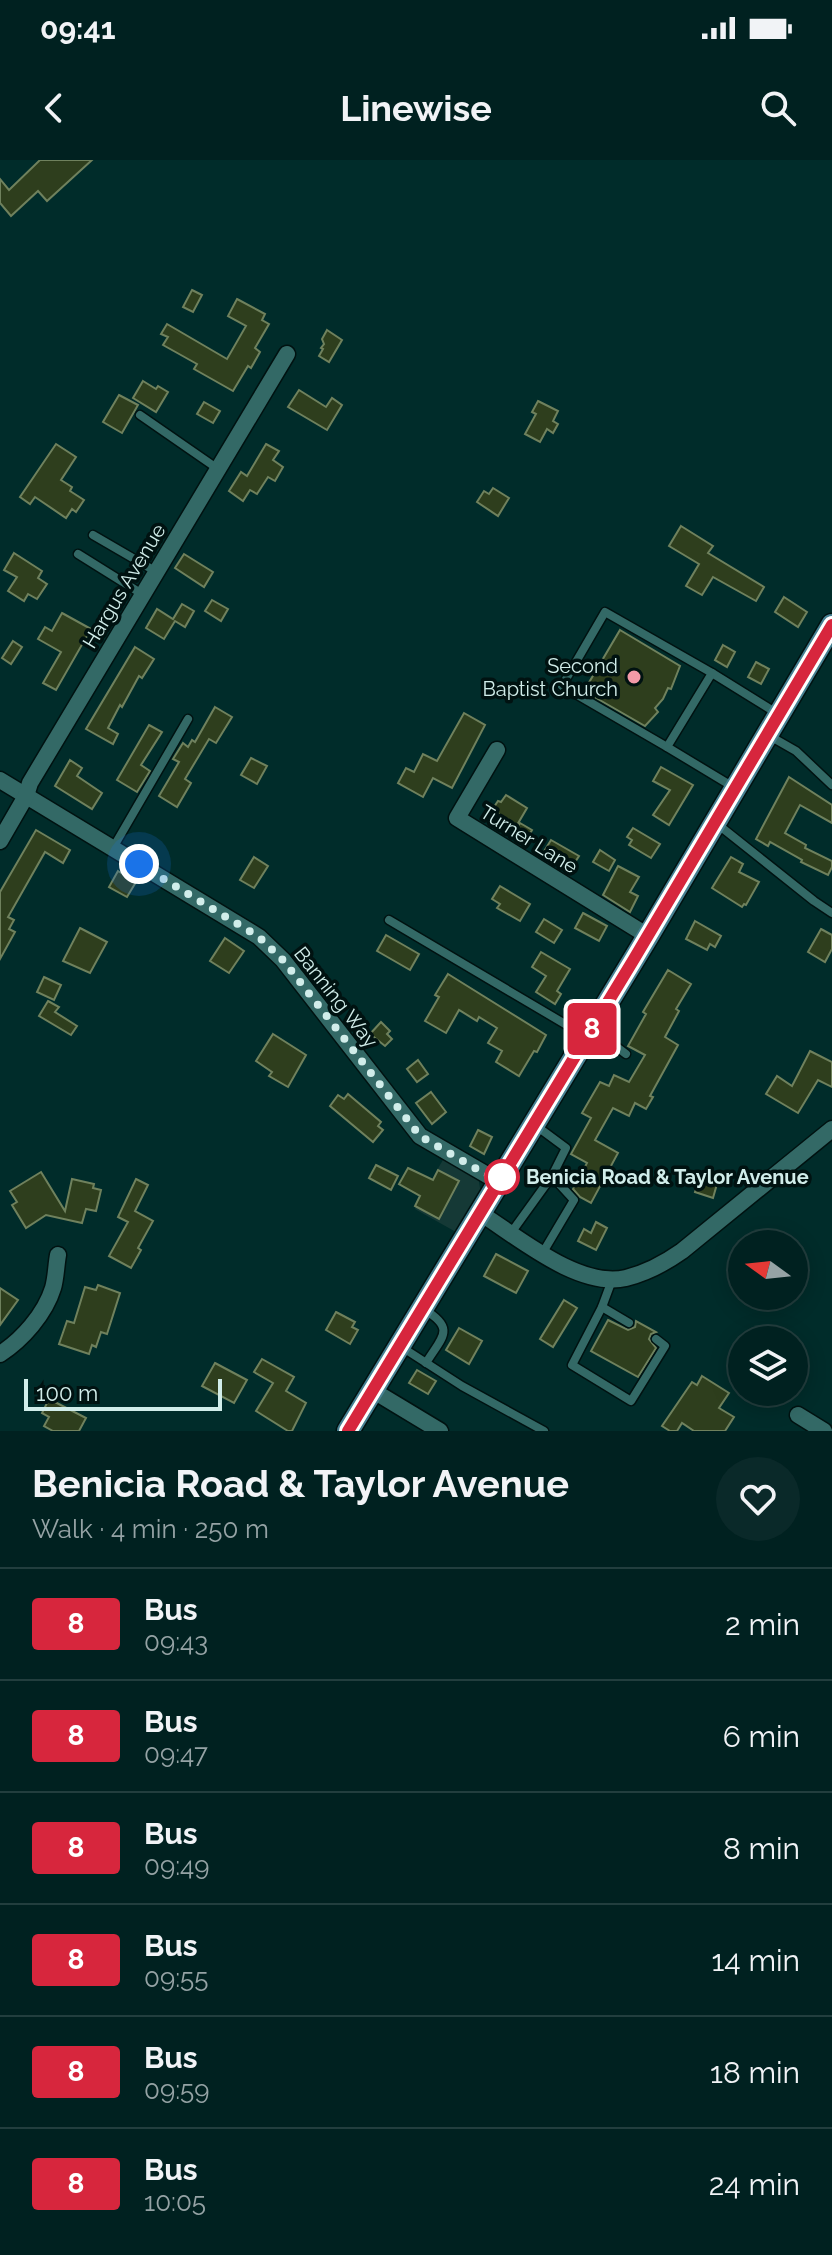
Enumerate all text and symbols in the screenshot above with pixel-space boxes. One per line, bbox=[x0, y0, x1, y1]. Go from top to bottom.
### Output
text: 09:41 bbox=[40, 11, 115, 46]
icon: back bbox=[32, 86, 76, 130]
icon: search bbox=[756, 86, 800, 130]
text: Linewise bbox=[340, 87, 492, 129]
street label: Hargus Avenue bbox=[77, 519, 171, 653]
place label: Second Baptist Church bbox=[482, 654, 618, 701]
marker: Second Baptist Church bbox=[625, 668, 643, 686]
street label: Turner Lane bbox=[476, 800, 582, 879]
your location bbox=[119, 844, 159, 884]
street label: Banning Way bbox=[289, 942, 383, 1052]
line badge: 8 bbox=[566, 1003, 618, 1055]
text: 8 bbox=[584, 1012, 600, 1045]
marker: Benicia Road & Taylor Avenue bbox=[485, 1160, 519, 1194]
place label: Benicia Road & Taylor Avenue bbox=[526, 1165, 809, 1189]
north arrow bbox=[728, 1230, 808, 1310]
map controls bbox=[728, 1230, 808, 1406]
button: layers bbox=[728, 1326, 808, 1406]
scale bar bbox=[24, 1375, 222, 1411]
text: 100 m bbox=[36, 1380, 98, 1406]
button: heart bbox=[716, 1457, 800, 1541]
text: Benicia Road & Taylor Avenue bbox=[32, 1461, 569, 1506]
text: Walk · 4 min · 250 m bbox=[32, 1514, 269, 1544]
text: Bus bbox=[144, 1592, 198, 1627]
text: 8 bbox=[68, 1607, 84, 1640]
text: 2 min bbox=[725, 1607, 800, 1642]
text: 09:43 bbox=[144, 1627, 208, 1657]
text: Bus bbox=[144, 1704, 198, 1739]
text: 8 bbox=[68, 1719, 84, 1752]
text: 6 min bbox=[723, 1719, 800, 1754]
text: 09:47 bbox=[144, 1739, 208, 1769]
text: Bus bbox=[144, 1816, 198, 1851]
text: 8 bbox=[68, 1831, 84, 1864]
text: 8 min bbox=[723, 1831, 800, 1866]
text: 09:49 bbox=[144, 1851, 209, 1881]
text: Bus bbox=[144, 1928, 198, 1963]
text: 8 bbox=[68, 1943, 84, 1976]
text: 14 min bbox=[712, 1943, 800, 1978]
text: 09:55 bbox=[144, 1963, 208, 1993]
text: Bus bbox=[144, 2040, 198, 2075]
text: 8 bbox=[68, 2055, 84, 2088]
text: 18 min bbox=[710, 2055, 800, 2090]
text: 09:59 bbox=[144, 2075, 209, 2105]
text: Bus bbox=[144, 2152, 198, 2187]
text: 8 bbox=[68, 2167, 84, 2200]
text: 24 min bbox=[709, 2167, 800, 2202]
text: 10:05 bbox=[144, 2187, 206, 2217]

